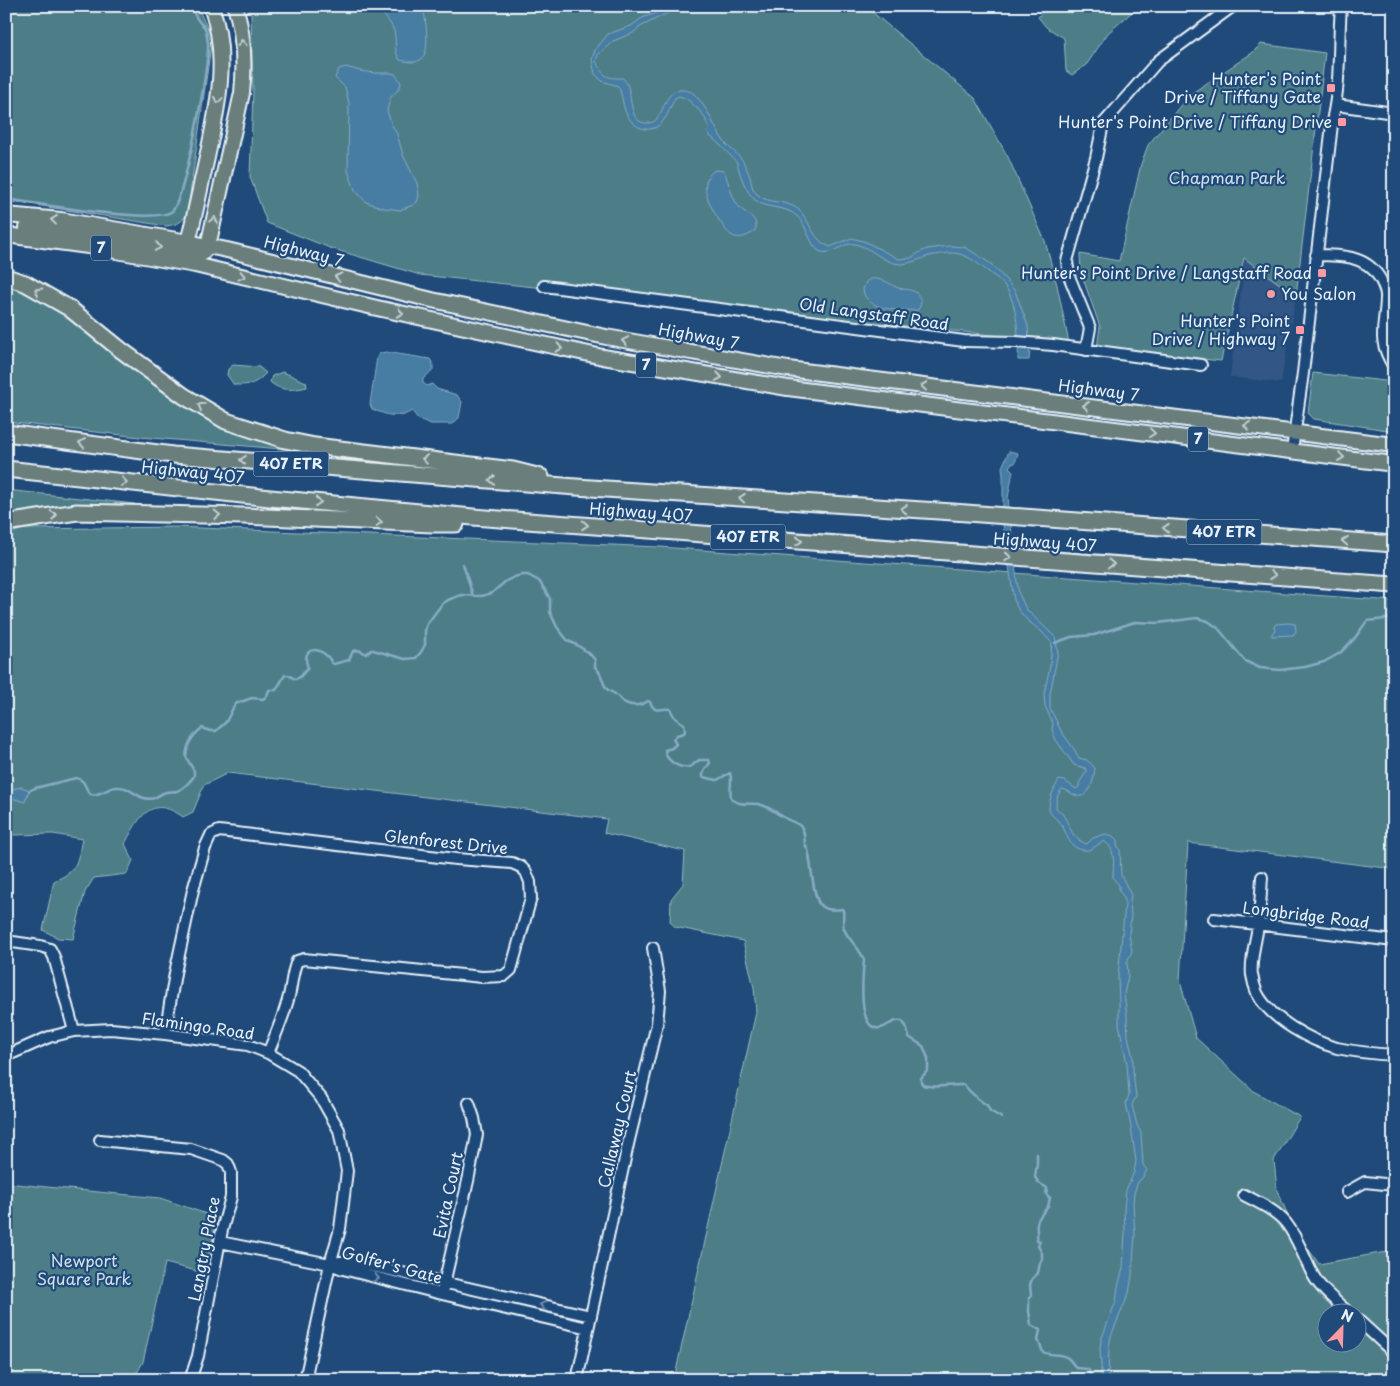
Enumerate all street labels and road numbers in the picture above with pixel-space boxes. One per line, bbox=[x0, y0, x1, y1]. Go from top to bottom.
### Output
street label: Highway 7 bbox=[262, 229, 347, 272]
road number: 7 bbox=[91, 236, 111, 260]
street label: Old Langstaff Road bbox=[798, 291, 950, 335]
street label: Highway 7 bbox=[657, 316, 741, 354]
road number: 7 bbox=[636, 352, 656, 378]
street label: Highway 7 bbox=[1057, 372, 1141, 406]
road number: 7 bbox=[1188, 426, 1208, 452]
road number: 407 ETR bbox=[254, 452, 328, 476]
street label: Highway 407 bbox=[140, 454, 246, 488]
street label: Highway 407 bbox=[589, 495, 693, 527]
road number: 407 ETR bbox=[1186, 520, 1262, 544]
road number: 407 ETR bbox=[710, 524, 786, 550]
street label: Highway 407 bbox=[993, 525, 1097, 557]
street label: Glenforest Drive bbox=[383, 823, 509, 859]
street label: Longbridge Road bbox=[1242, 894, 1371, 934]
street label: Flamingo Road bbox=[140, 1005, 256, 1045]
street label: Callaway Court bbox=[591, 1067, 641, 1190]
street label: Evita Court bbox=[426, 1149, 468, 1240]
street label: Langtry Place bbox=[181, 1194, 225, 1303]
street label: Golfer's Gate bbox=[339, 1239, 445, 1289]

